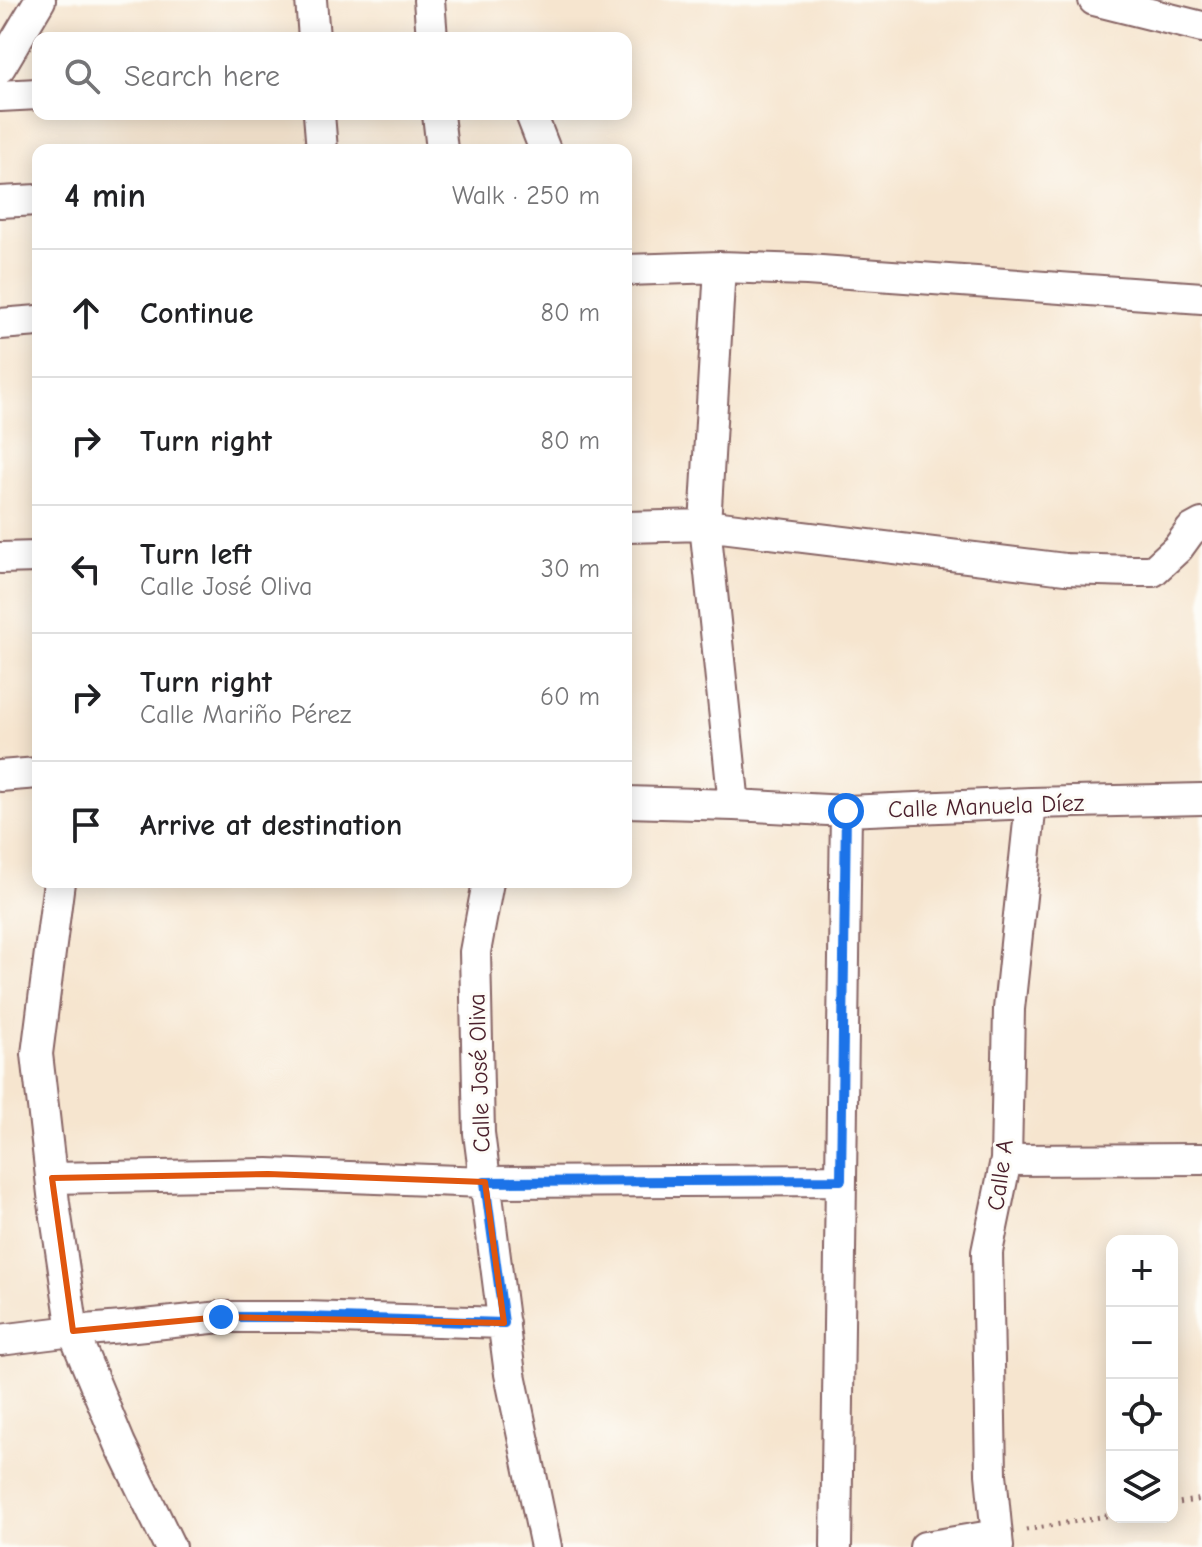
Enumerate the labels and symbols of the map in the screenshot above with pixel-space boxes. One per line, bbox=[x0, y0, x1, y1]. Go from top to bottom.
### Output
street label: Calle Manuela Díez bbox=[887, 789, 1085, 823]
route start bbox=[828, 793, 864, 829]
street label: Calle José Oliva bbox=[462, 993, 496, 1153]
street label: Calle A bbox=[981, 1138, 1019, 1212]
route end bbox=[203, 1299, 239, 1335]

